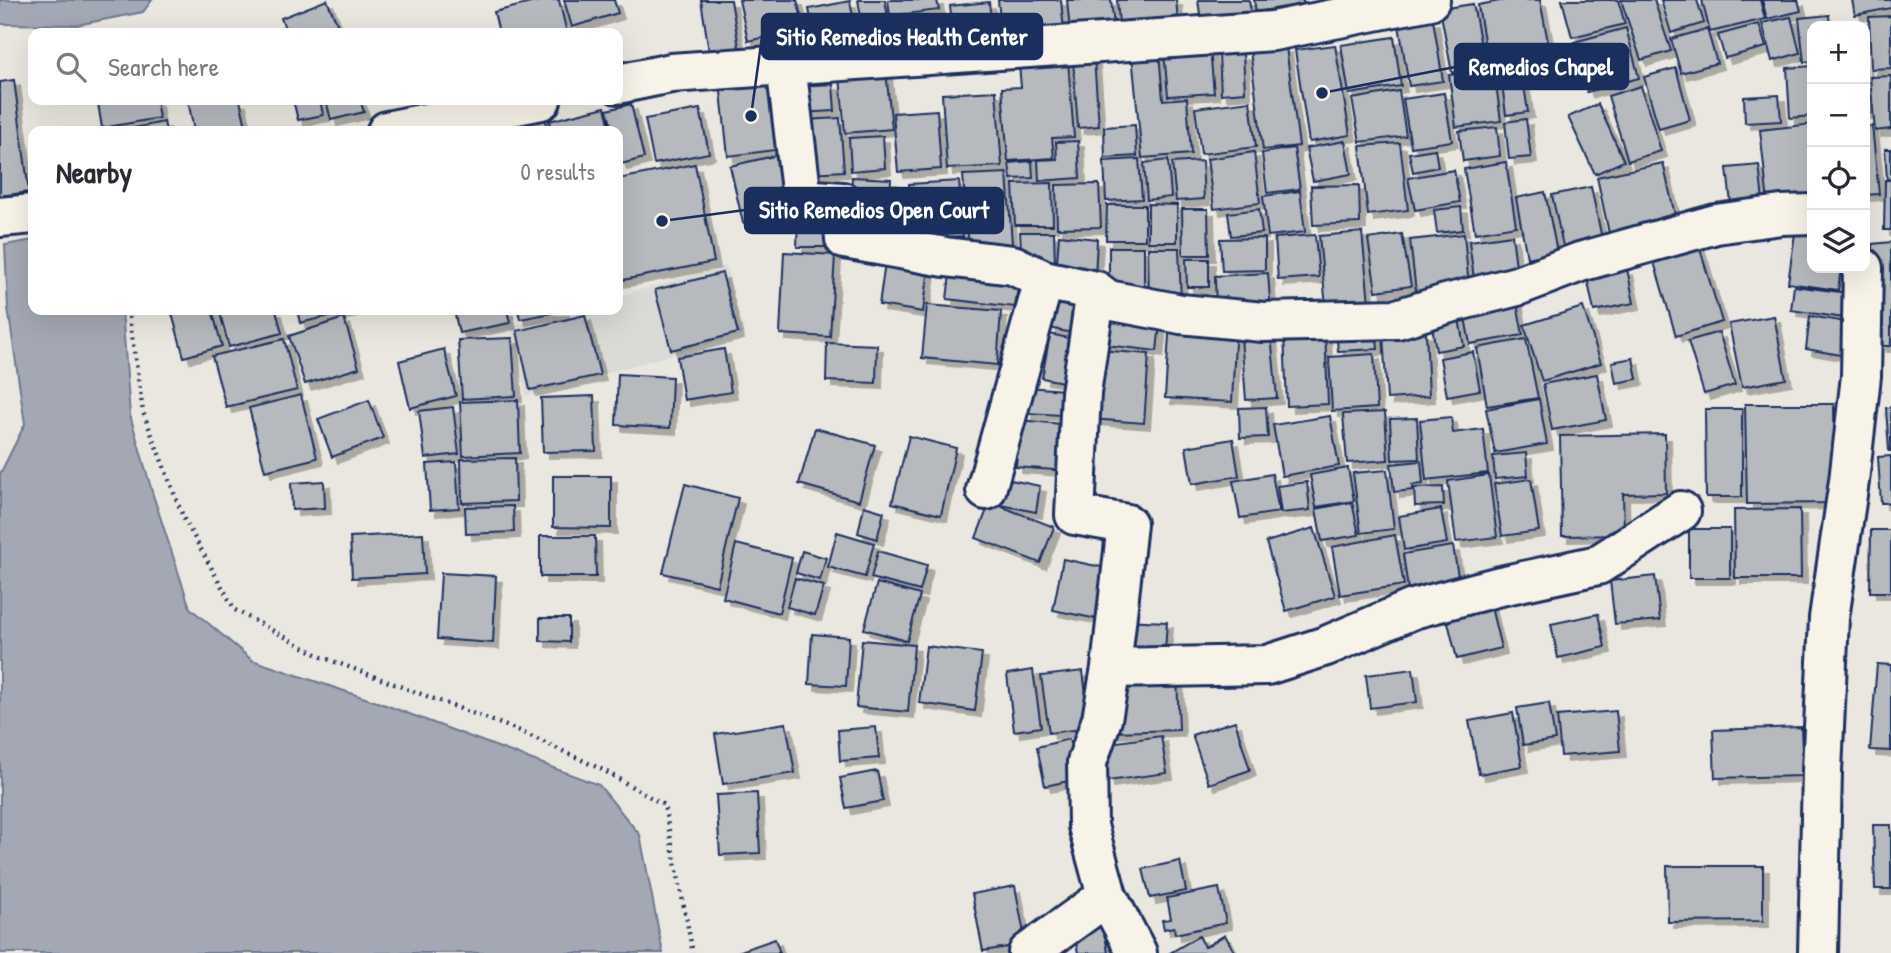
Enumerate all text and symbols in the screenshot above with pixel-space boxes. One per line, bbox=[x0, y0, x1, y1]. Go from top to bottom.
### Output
callout: Sitio Remedios Health Center bbox=[762, 14, 1042, 59]
text: Sitio Remedios Health Center bbox=[776, 20, 1029, 52]
map controls bbox=[1807, 21, 1870, 273]
button: + bbox=[1807, 21, 1870, 84]
search box bbox=[28, 28, 623, 105]
callout: Remedios Chapel bbox=[1455, 44, 1628, 89]
icon: search bbox=[52, 48, 90, 86]
text: Search here bbox=[108, 49, 219, 84]
text: Remedios Chapel bbox=[1469, 50, 1614, 83]
button: − bbox=[1807, 84, 1870, 147]
button: locate bbox=[1807, 147, 1870, 210]
text: Nearby bbox=[56, 152, 132, 192]
text: 0 results bbox=[520, 156, 595, 187]
callout: Sitio Remedios Open Court bbox=[745, 188, 1003, 233]
text: Sitio Remedios Open Court bbox=[759, 193, 990, 226]
button: layers bbox=[1807, 210, 1870, 273]

